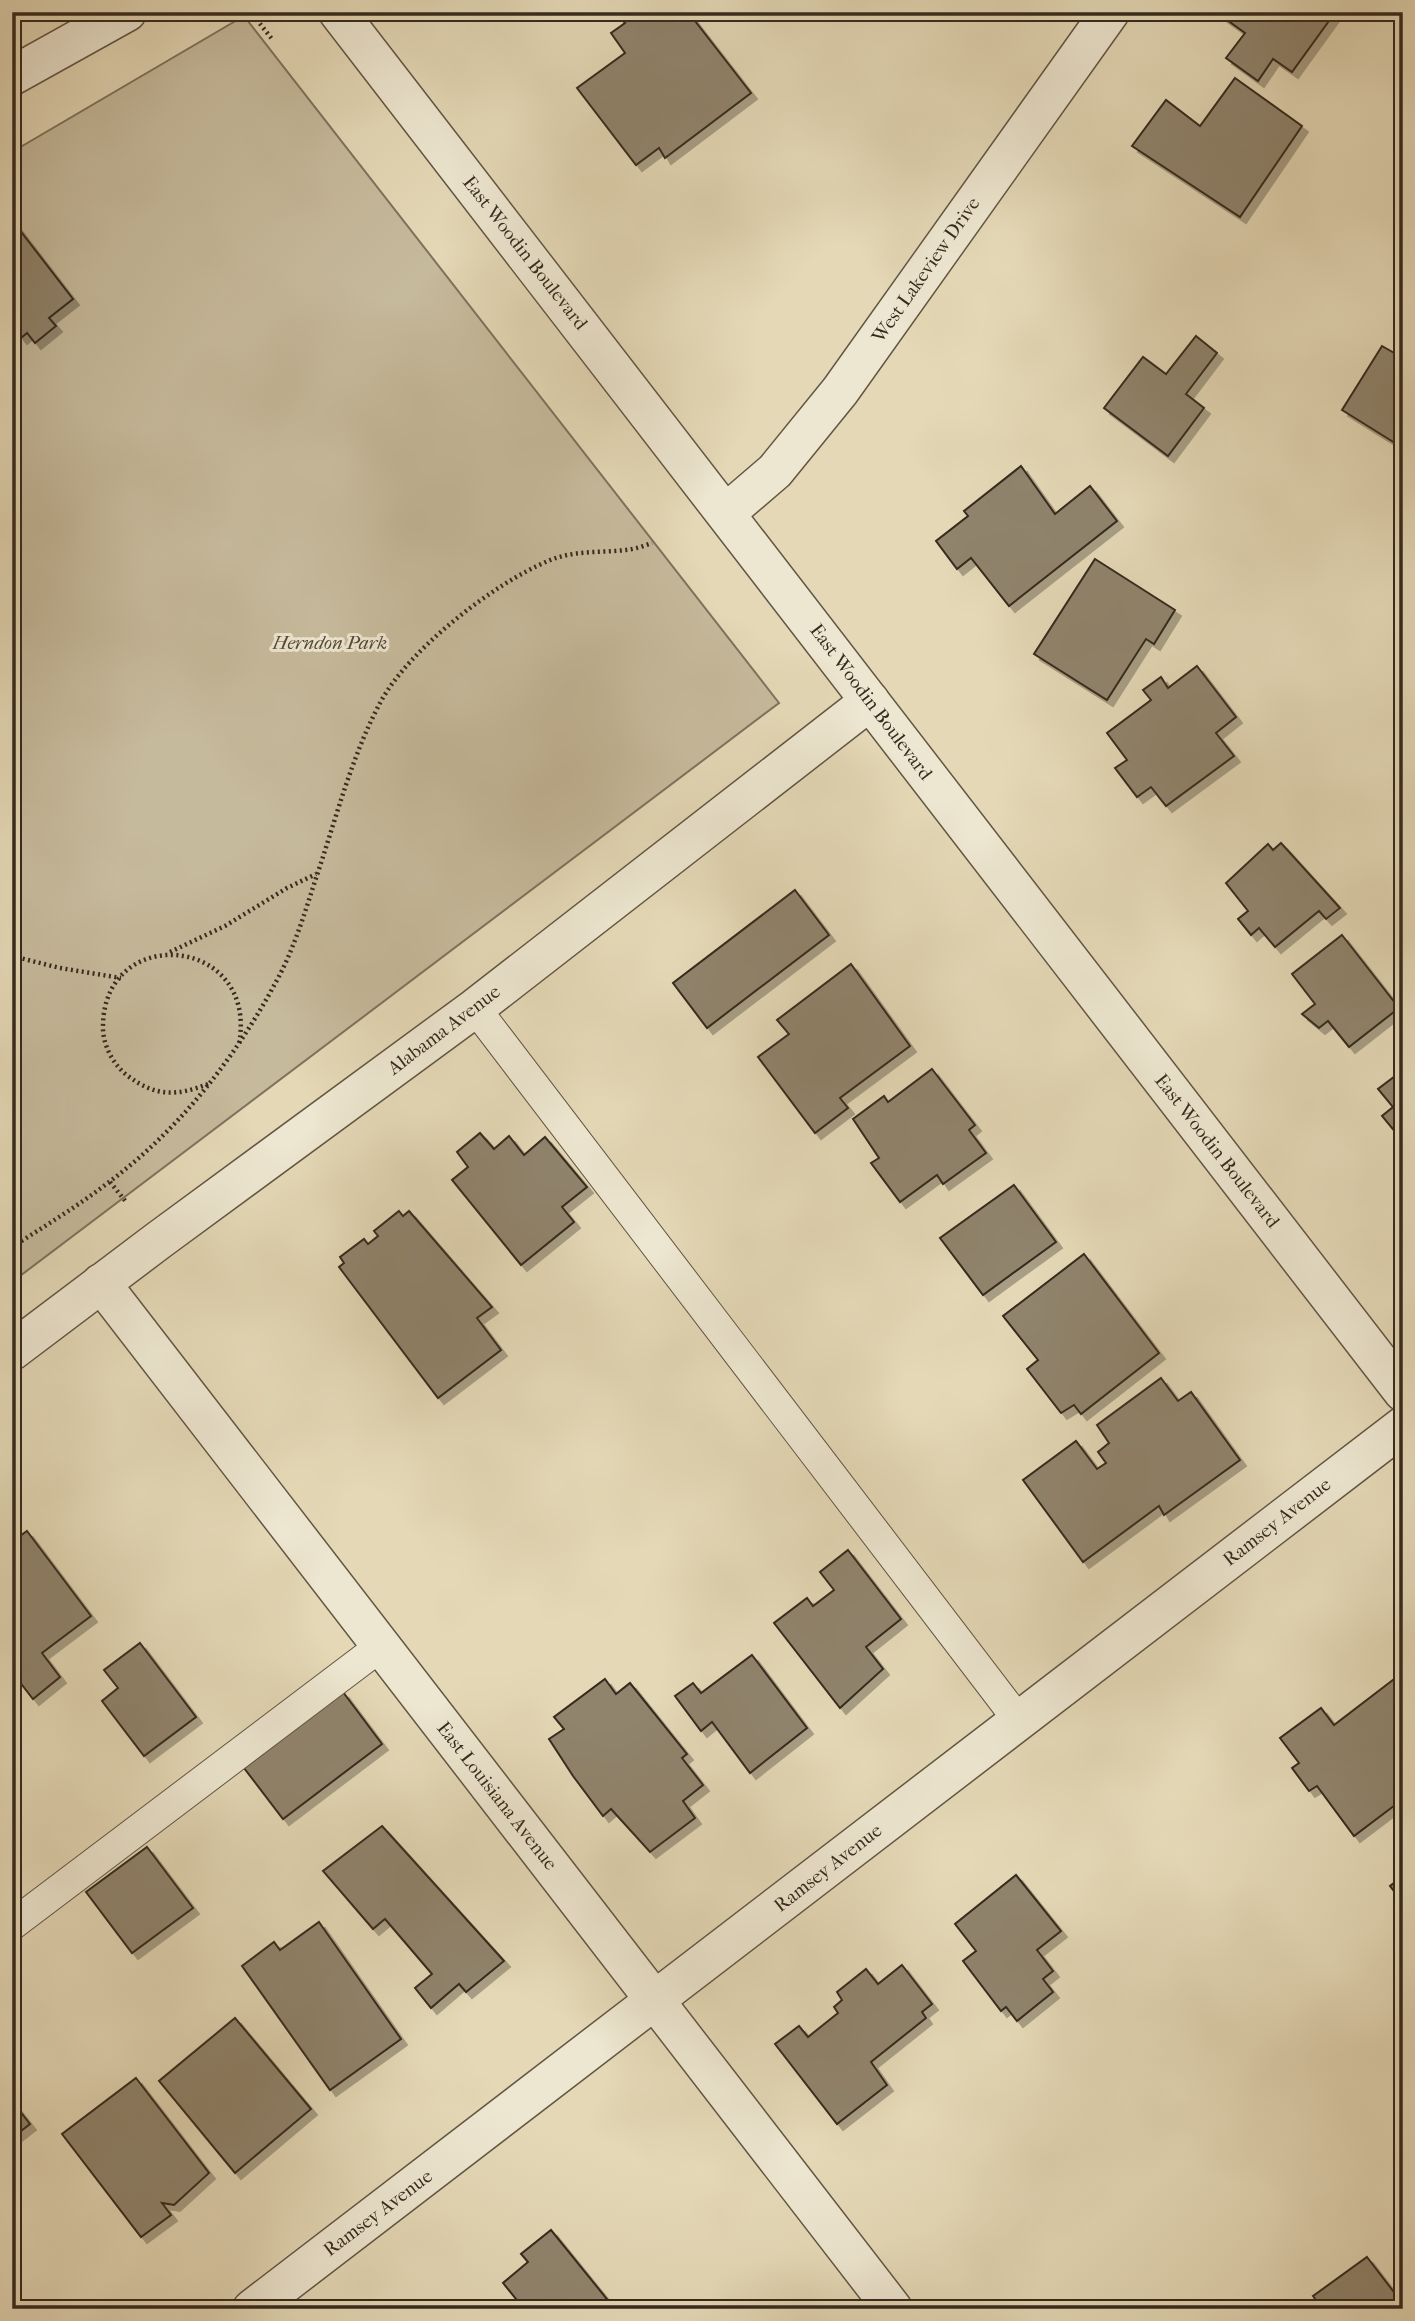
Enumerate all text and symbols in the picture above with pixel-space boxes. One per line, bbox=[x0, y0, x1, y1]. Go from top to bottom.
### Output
street label: East Woodin Boulevard bbox=[458, 172, 592, 335]
street label: West Lakeview Drive bbox=[867, 193, 984, 348]
street label: East Woodin Boulevard bbox=[805, 620, 937, 785]
park label: Herndon Park bbox=[272, 632, 387, 654]
street label: Alabama Avenue bbox=[383, 981, 505, 1080]
street label: East Woodin Boulevard bbox=[1150, 1070, 1284, 1233]
street label: Ramsey Avenue bbox=[1219, 1473, 1335, 1571]
street label: East Louisiana Avenue bbox=[432, 1717, 562, 1875]
street label: Ramsey Avenue bbox=[770, 1819, 886, 1917]
street label: Ramsey Avenue bbox=[319, 2165, 437, 2261]

